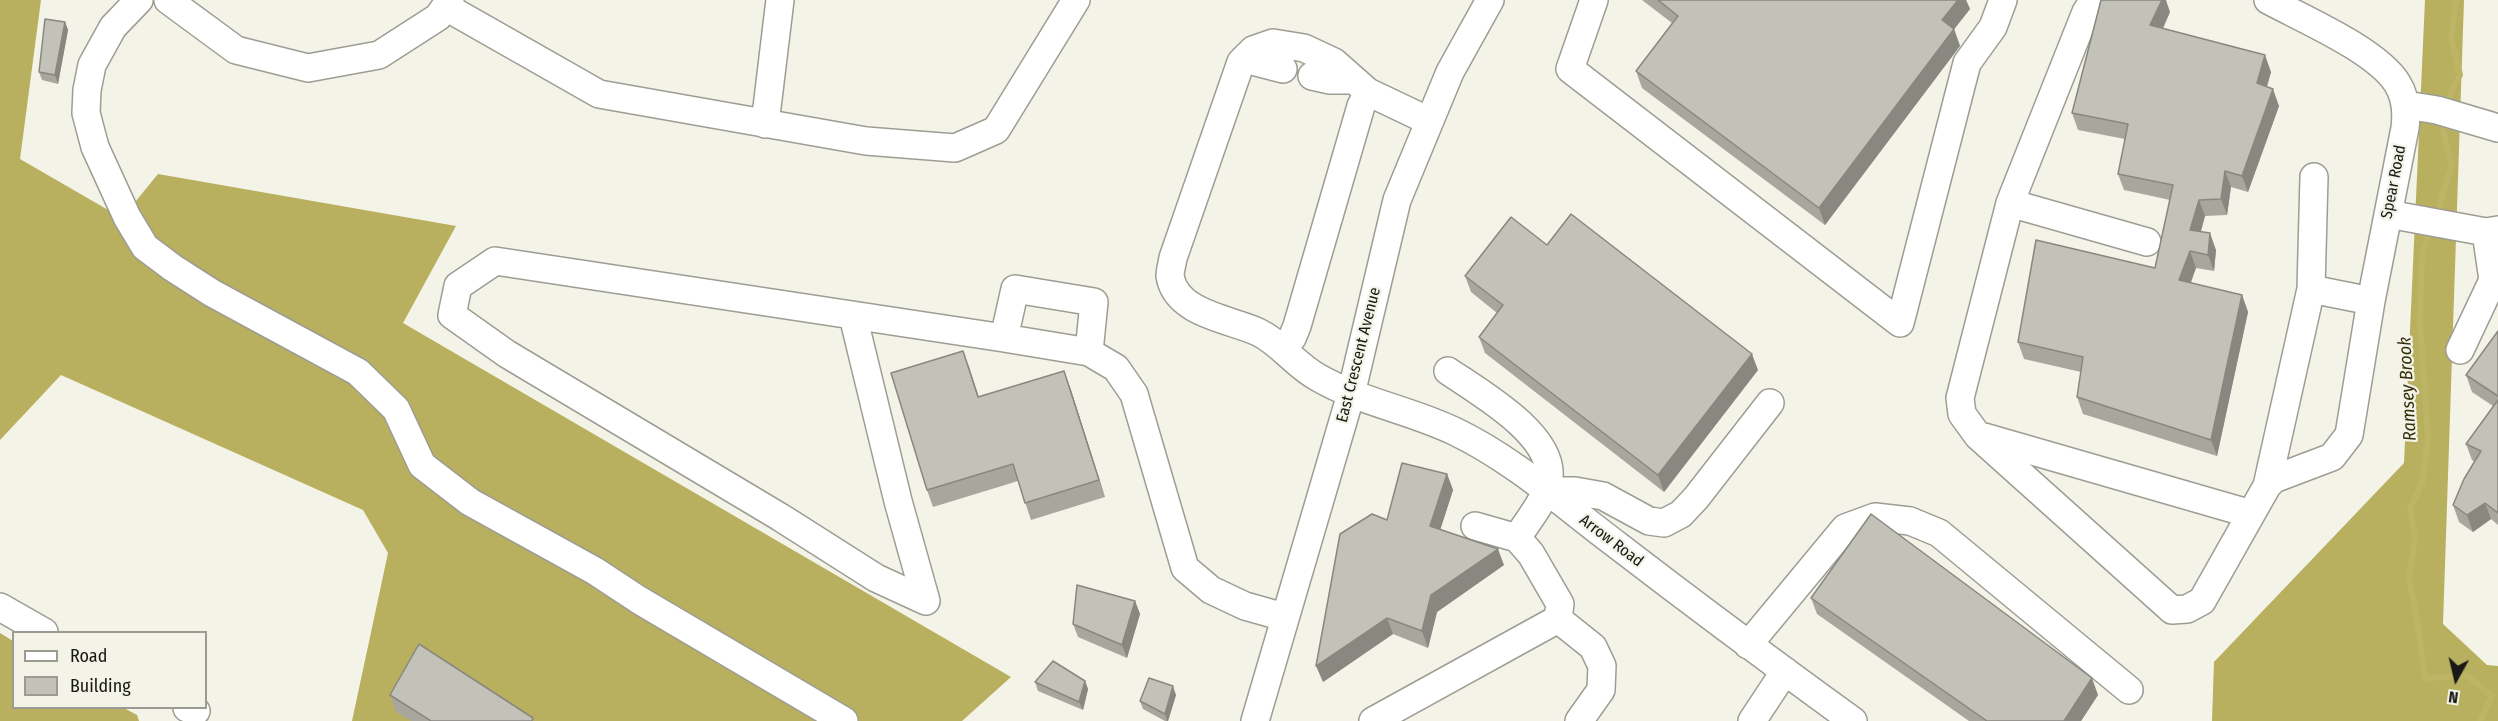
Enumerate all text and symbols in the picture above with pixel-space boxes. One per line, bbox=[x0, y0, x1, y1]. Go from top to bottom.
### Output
street label: Spear Road bbox=[2377, 144, 2411, 220]
street label: East Crescent Avenue bbox=[1333, 285, 1385, 425]
water label: Ramsey Brook bbox=[2394, 336, 2422, 442]
street label: Arrow Road bbox=[1575, 511, 1647, 571]
legend bbox=[12, 631, 207, 709]
text: Road bbox=[70, 645, 107, 667]
north arrow bbox=[2426, 649, 2486, 709]
text: Building bbox=[70, 675, 131, 697]
text: N bbox=[2447, 687, 2459, 707]

